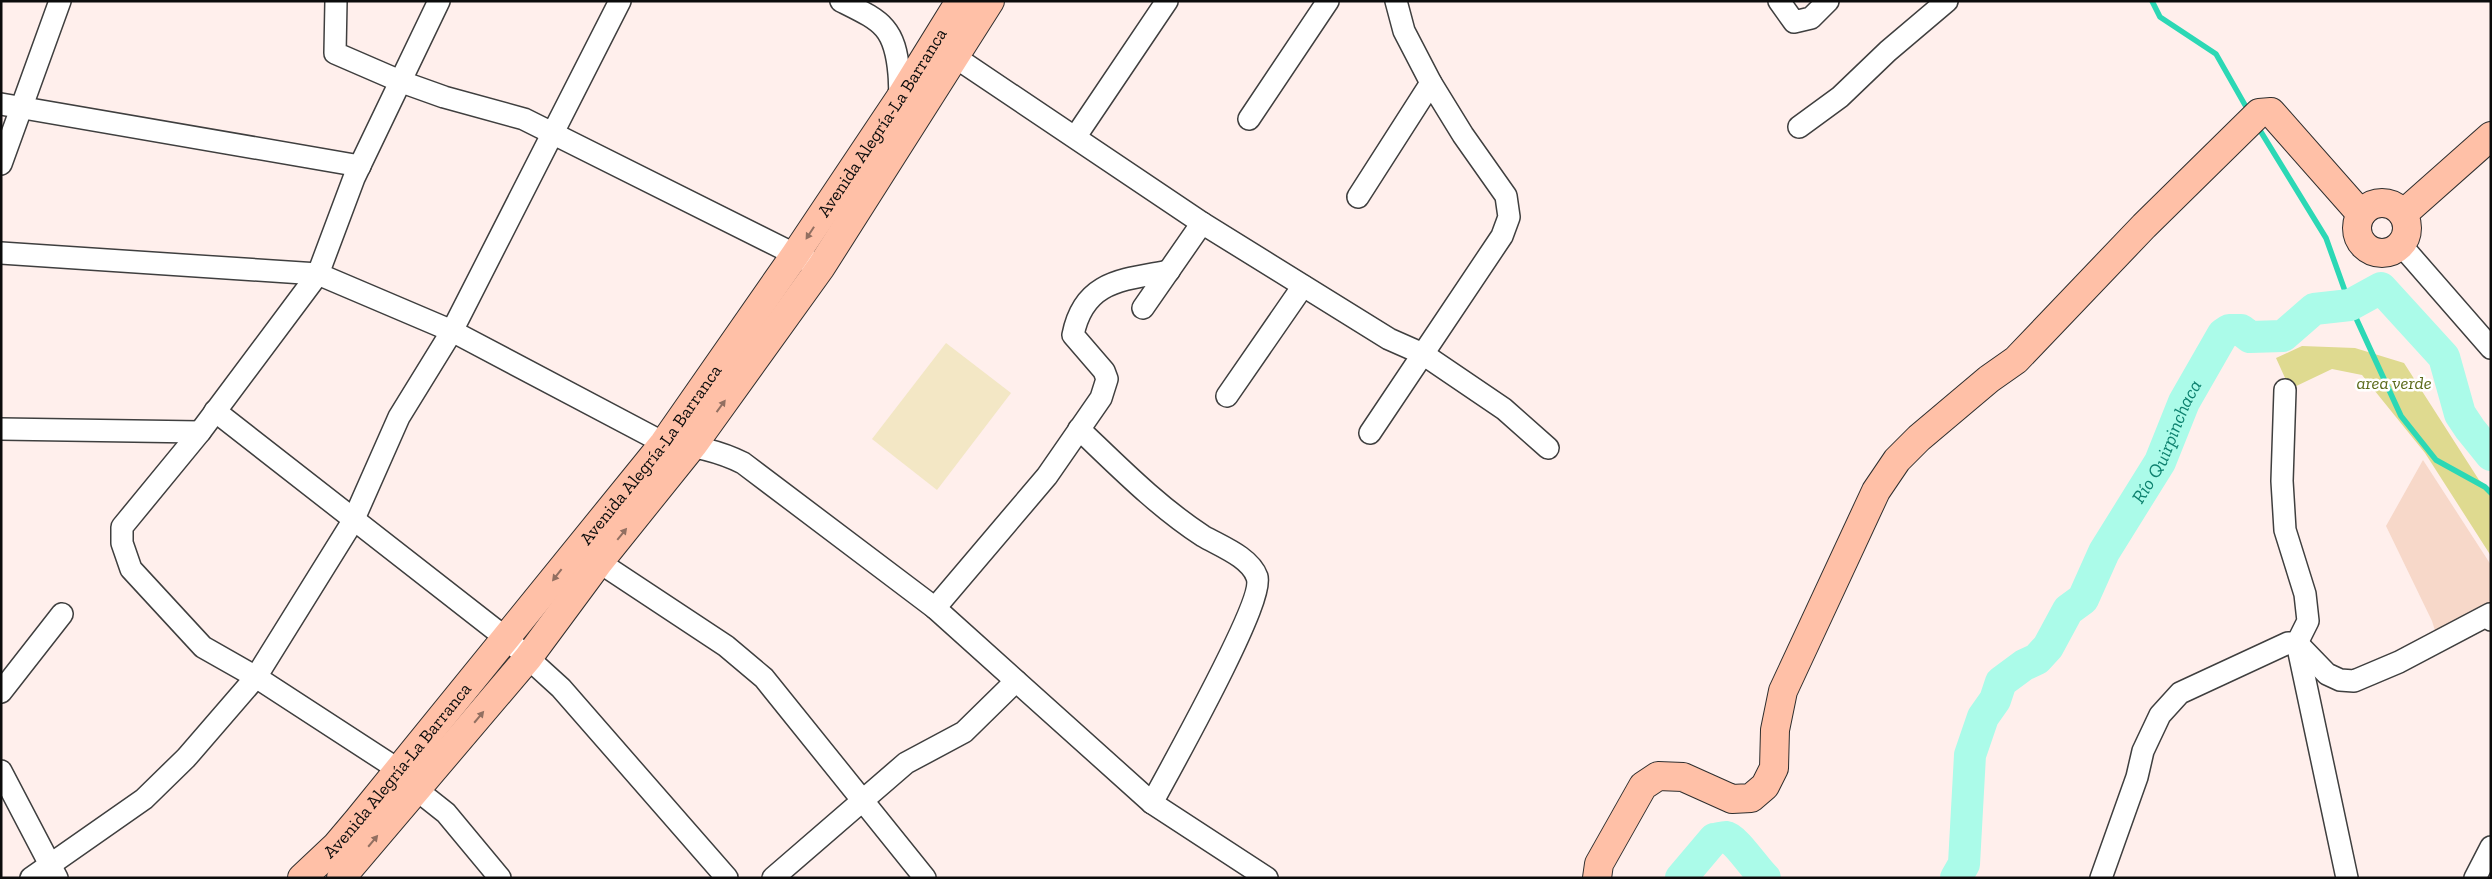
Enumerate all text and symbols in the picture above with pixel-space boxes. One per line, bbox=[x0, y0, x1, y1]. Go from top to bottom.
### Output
street label: Avenida Alegría-La Barranca bbox=[813, 24, 952, 221]
one-way arrow bbox=[805, 226, 814, 240]
street label: Avenida Alegría-La Barranca bbox=[575, 360, 726, 549]
park label: area verde bbox=[2356, 372, 2432, 394]
water label: Río Quirpinchaca bbox=[2126, 376, 2206, 507]
one-way arrow bbox=[716, 399, 726, 412]
one-way arrow bbox=[616, 528, 627, 540]
one-way arrow bbox=[552, 568, 563, 581]
street label: Avenida Alegría-La Barranca bbox=[319, 678, 476, 863]
one-way arrow bbox=[473, 712, 485, 724]
one-way arrow bbox=[368, 835, 379, 848]

